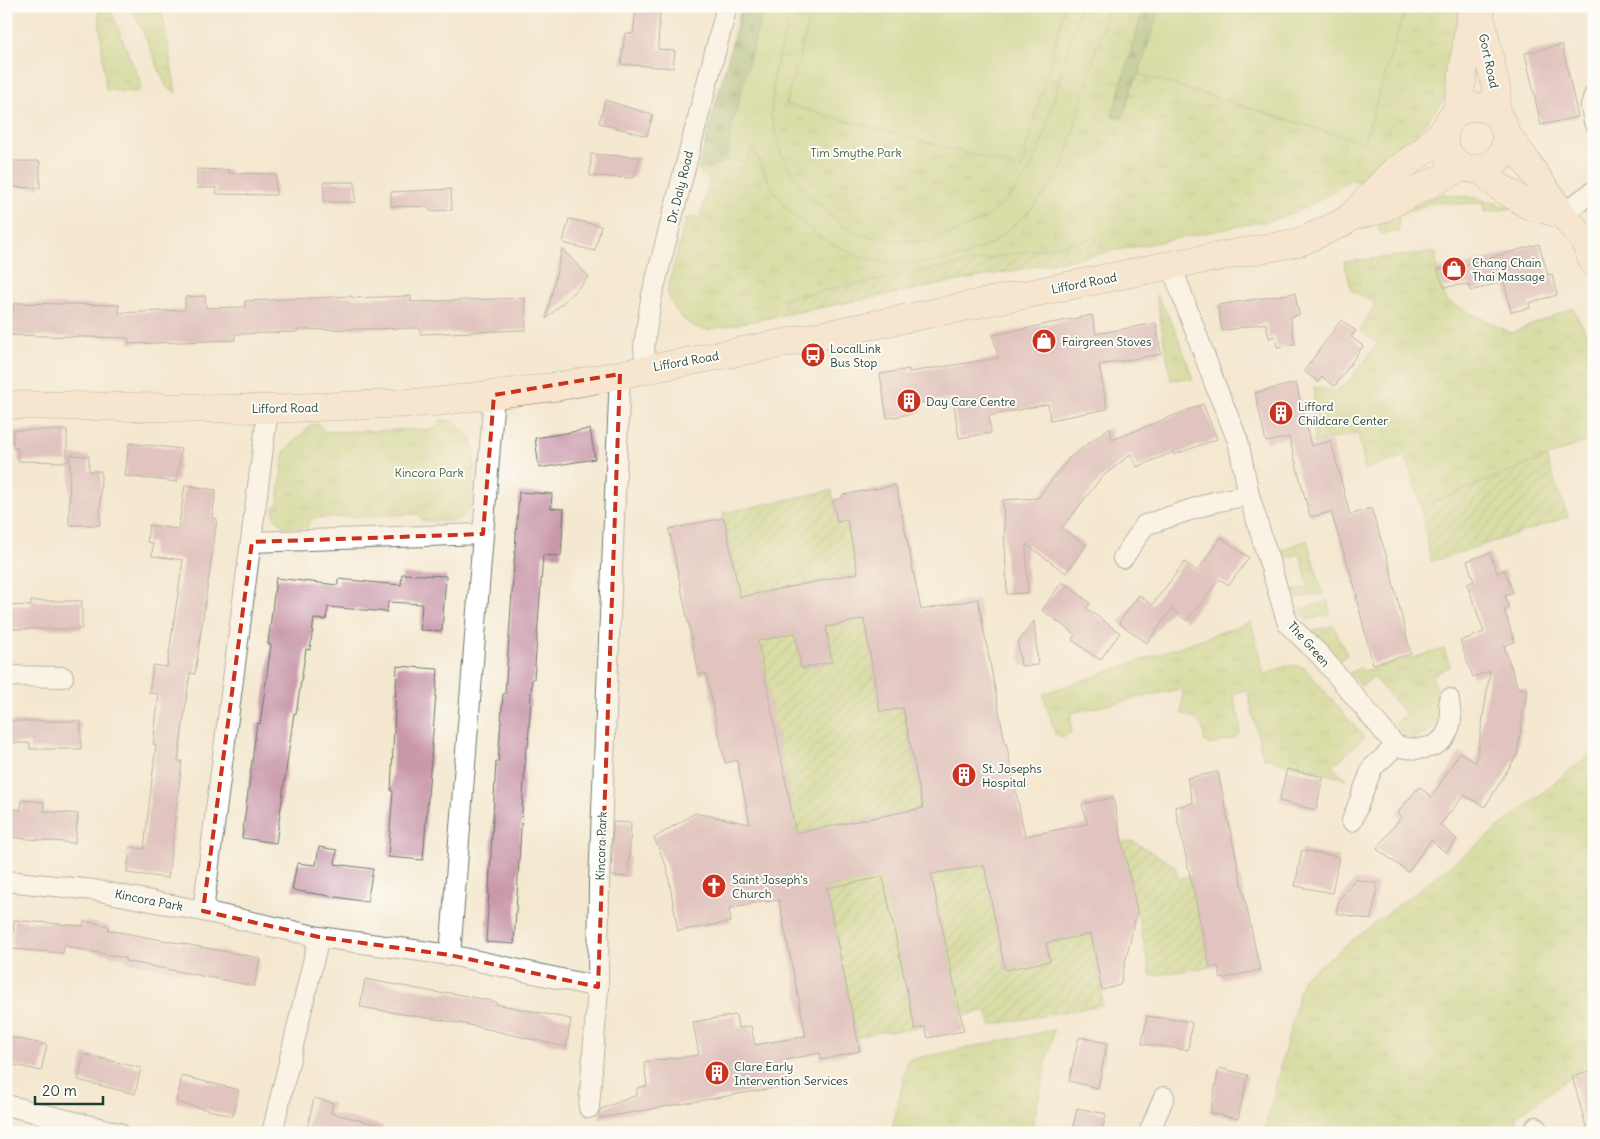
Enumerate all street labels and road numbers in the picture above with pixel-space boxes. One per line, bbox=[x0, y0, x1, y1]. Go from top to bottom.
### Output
street label: Gort Road bbox=[1476, 32, 1502, 90]
street label: Dr. Daly Road bbox=[664, 149, 696, 225]
street label: Lifford Road bbox=[1050, 269, 1118, 297]
street label: Lifford Road bbox=[652, 348, 720, 374]
street label: Lifford Road bbox=[252, 400, 318, 416]
street label: The Green bbox=[1285, 618, 1333, 670]
street label: Kincora Park bbox=[592, 811, 610, 881]
street label: Kincora Park bbox=[114, 886, 184, 914]

